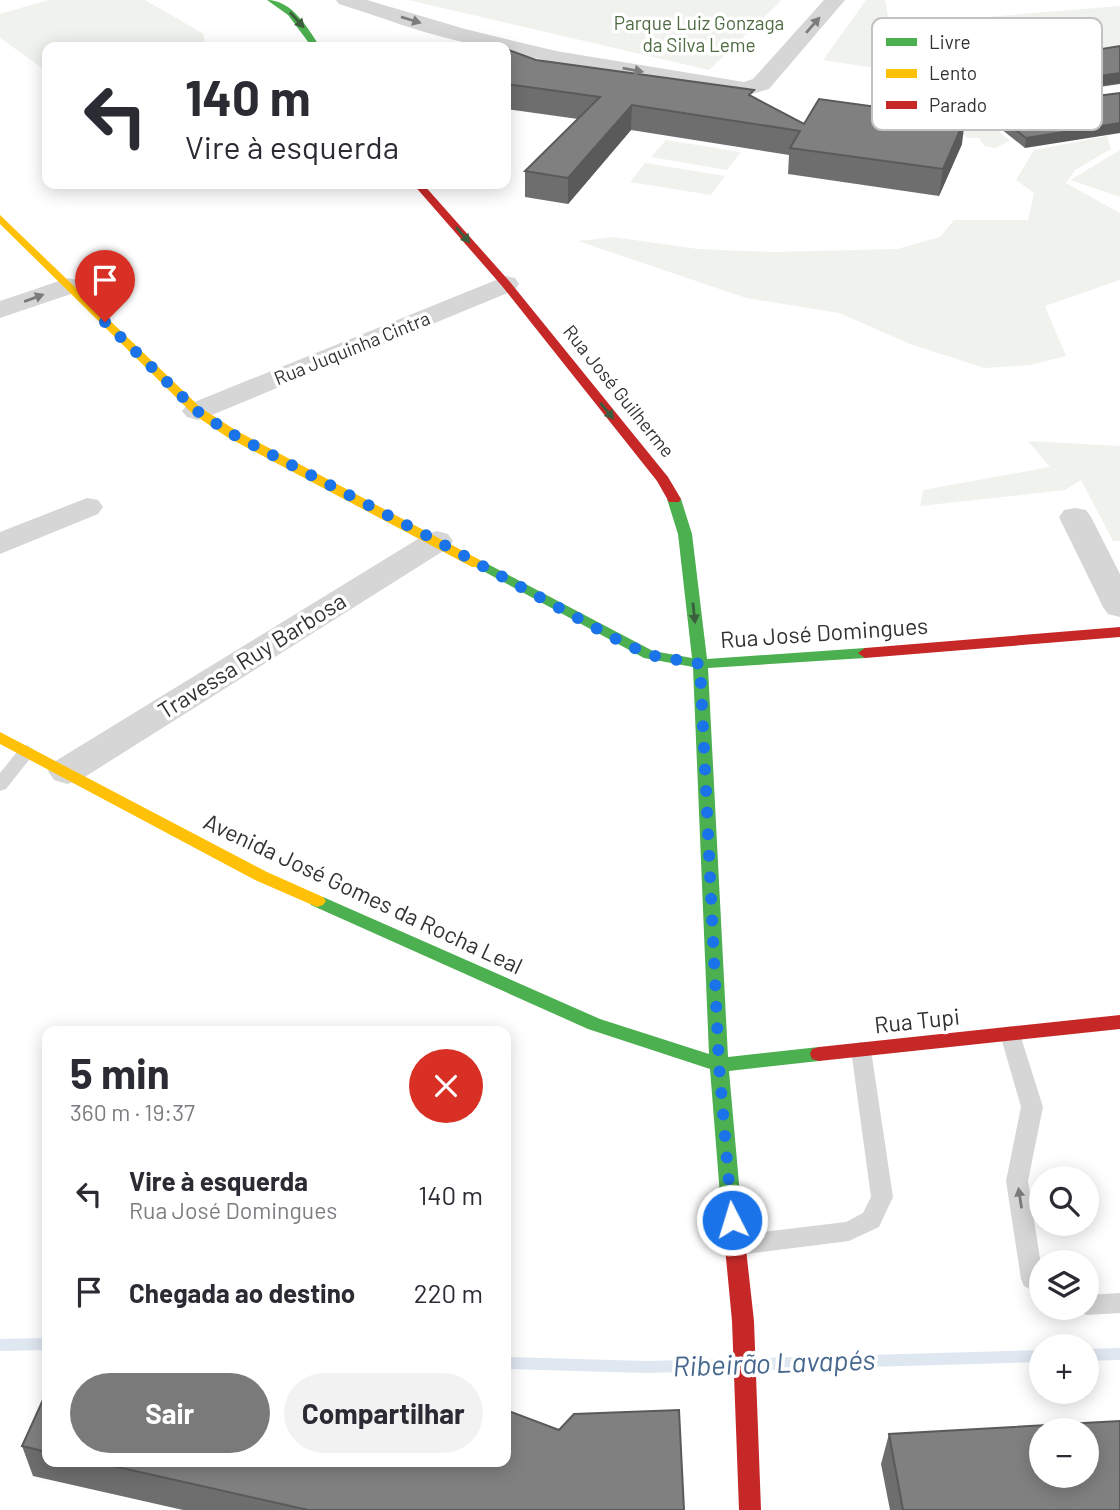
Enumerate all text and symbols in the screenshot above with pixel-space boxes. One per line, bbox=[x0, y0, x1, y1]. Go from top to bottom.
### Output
one-way arrow bbox=[289, 11, 305, 29]
park label: Parque Luiz Gonzaga da Silva Leme bbox=[614, 11, 784, 56]
one-way arrow bbox=[401, 15, 422, 25]
one-way arrow bbox=[805, 16, 821, 34]
legend bbox=[872, 18, 1102, 130]
text: Livre bbox=[929, 30, 971, 53]
text: Lento bbox=[929, 61, 977, 84]
one-way arrow bbox=[622, 65, 644, 76]
text: 140 m bbox=[185, 67, 311, 126]
icon: left bbox=[70, 70, 161, 161]
text: Parado bbox=[929, 93, 987, 116]
text: Vire à esquerda bbox=[185, 127, 399, 165]
one-way arrow bbox=[455, 226, 471, 244]
pin bbox=[75, 250, 135, 322]
icon: arrive bbox=[86, 261, 124, 299]
one-way arrow bbox=[23, 292, 44, 303]
street label: Rua Juquinha Cintra bbox=[271, 306, 433, 389]
street label: Rua José Guilherme bbox=[559, 320, 680, 462]
one-way arrow bbox=[600, 401, 615, 419]
street label: Travessa Ruy Barbosa bbox=[152, 586, 351, 724]
one-way arrow bbox=[689, 602, 700, 624]
street label: Rua José Domingues bbox=[719, 611, 929, 653]
street label: Avenida José Gomes da Rocha Leal bbox=[200, 807, 527, 979]
street label: Rua Tupi bbox=[873, 1002, 961, 1038]
text: 5 min bbox=[70, 1047, 170, 1097]
button: close bbox=[409, 1049, 483, 1123]
text: 360 m · 19:37 bbox=[70, 1098, 195, 1126]
text: Vire à esquerda bbox=[129, 1165, 308, 1196]
map controls bbox=[1029, 1166, 1099, 1488]
button: search bbox=[1029, 1166, 1099, 1236]
icon: left bbox=[70, 1175, 108, 1213]
text: 140 m bbox=[418, 1179, 483, 1210]
position arrow bbox=[695, 1183, 769, 1257]
one-way arrow bbox=[1014, 1187, 1025, 1209]
text: Rua José Domingues bbox=[129, 1196, 337, 1224]
button: layers bbox=[1029, 1250, 1099, 1320]
icon: arrive bbox=[70, 1273, 108, 1311]
text: Chegada ao destino bbox=[129, 1277, 355, 1308]
text: 220 m bbox=[414, 1277, 483, 1308]
button: + bbox=[1029, 1334, 1099, 1404]
water label: Ribeirão Lavapés bbox=[672, 1341, 876, 1383]
button: Sair bbox=[70, 1373, 270, 1453]
button: Compartilhar bbox=[284, 1373, 483, 1453]
button: − bbox=[1029, 1418, 1099, 1488]

